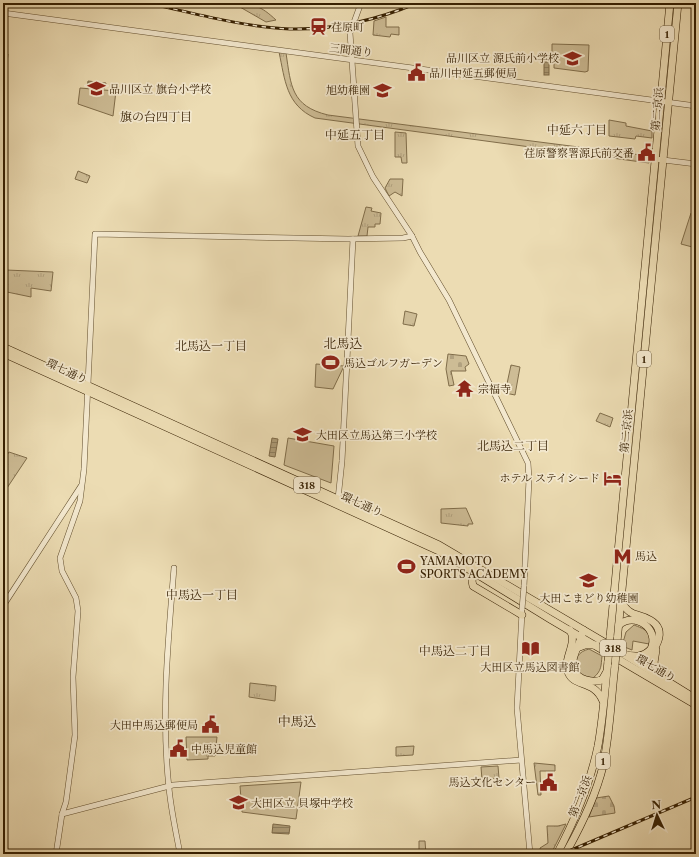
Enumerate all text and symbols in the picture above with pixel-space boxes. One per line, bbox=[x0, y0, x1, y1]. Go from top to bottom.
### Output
station icon: 荏原町 bbox=[308, 17, 328, 37]
place label: 荏原町 bbox=[331, 20, 364, 34]
road number: 1 bbox=[660, 26, 674, 42]
street label: 三間通り bbox=[328, 40, 374, 60]
school or university icon: 品川区立 源氏前小学校 bbox=[562, 48, 582, 68]
place label: 品川区立 源氏前小学校 bbox=[446, 51, 559, 65]
public building icon: 品川中延五郵便局 bbox=[406, 63, 426, 83]
place label: 品川中延五郵便局 bbox=[429, 66, 517, 80]
school or university icon: 品川区立 旗台小学校 bbox=[86, 79, 106, 99]
school or university icon: 旭幼稚園 bbox=[373, 80, 393, 100]
place label: 品川区立 旗台小学校 bbox=[109, 82, 211, 96]
place label: 旭幼稚園 bbox=[326, 83, 370, 97]
street label: 第二京浜 bbox=[648, 86, 666, 132]
district label: 旗の台四丁目 bbox=[120, 109, 192, 124]
district label: 中延六丁目 bbox=[547, 122, 607, 137]
district label: 中延五丁目 bbox=[325, 127, 385, 142]
public building icon: 荏原警察署源氏前交番 bbox=[637, 143, 657, 163]
place label: 荏原警察署源氏前交番 bbox=[524, 146, 634, 160]
district label: 北馬込 bbox=[323, 335, 363, 351]
district label: 北馬込一丁目 bbox=[175, 338, 247, 353]
road number: 1 bbox=[637, 351, 651, 367]
sports icon: 馬込ゴルフガーデン bbox=[321, 353, 341, 373]
street label: 環七通り bbox=[44, 355, 90, 387]
place label: 馬込ゴルフガーデン bbox=[344, 356, 443, 370]
temple icon: 宗福寺 bbox=[455, 379, 475, 399]
place label: 宗福寺 bbox=[478, 382, 511, 396]
street label: 第二京浜 bbox=[617, 408, 635, 454]
school or university icon: 大田区立馬込第三小学校 bbox=[293, 425, 313, 445]
place label: 大田区立馬込第三小学校 bbox=[316, 428, 437, 442]
district label: 北馬込二丁目 bbox=[477, 438, 549, 453]
hotel icon: ホテル ステイシード bbox=[603, 468, 623, 488]
place label: ホテル ステイシード bbox=[500, 471, 600, 485]
road number: 318 bbox=[294, 477, 320, 493]
street label: 環七通り bbox=[339, 489, 385, 519]
metro station icon: 馬込 bbox=[612, 546, 632, 566]
place label: 馬込 bbox=[635, 549, 657, 563]
place label: YAMAMOTO SPORTS ACADEMY bbox=[419, 554, 528, 581]
sports icon: YAMAMOTO SPORTS ACADEMY bbox=[397, 557, 417, 577]
school or university icon: 大田こまどり幼稚園 bbox=[579, 570, 599, 590]
district label: 中馬込一丁目 bbox=[166, 587, 238, 602]
place label: 大田こまどり幼稚園 bbox=[540, 591, 639, 605]
library icon: 大田区立馬込図書館 bbox=[520, 639, 540, 659]
road number: 318 bbox=[600, 640, 626, 656]
district label: 中馬込二丁目 bbox=[419, 643, 491, 658]
street label: 環七通り bbox=[633, 651, 679, 685]
place label: 大田区立馬込図書館 bbox=[481, 660, 580, 674]
district label: 中馬込 bbox=[277, 713, 317, 729]
public building icon: 大田中馬込郵便局 bbox=[201, 715, 221, 735]
place label: 大田中馬込郵便局 bbox=[110, 718, 198, 732]
public building icon: 中馬込児童館 bbox=[168, 739, 188, 759]
place label: 中馬込児童館 bbox=[191, 742, 257, 756]
road number: 1 bbox=[596, 753, 610, 769]
public building icon: 馬込文化センター bbox=[539, 772, 559, 792]
street label: 第二京浜 bbox=[566, 773, 594, 819]
place label: 馬込文化センター bbox=[448, 775, 536, 789]
school or university icon: 大田区立 貝塚中学校 bbox=[228, 793, 248, 813]
north arrow bbox=[637, 795, 677, 835]
place label: 大田区立 貝塚中学校 bbox=[251, 796, 353, 810]
text: N bbox=[651, 798, 662, 812]

